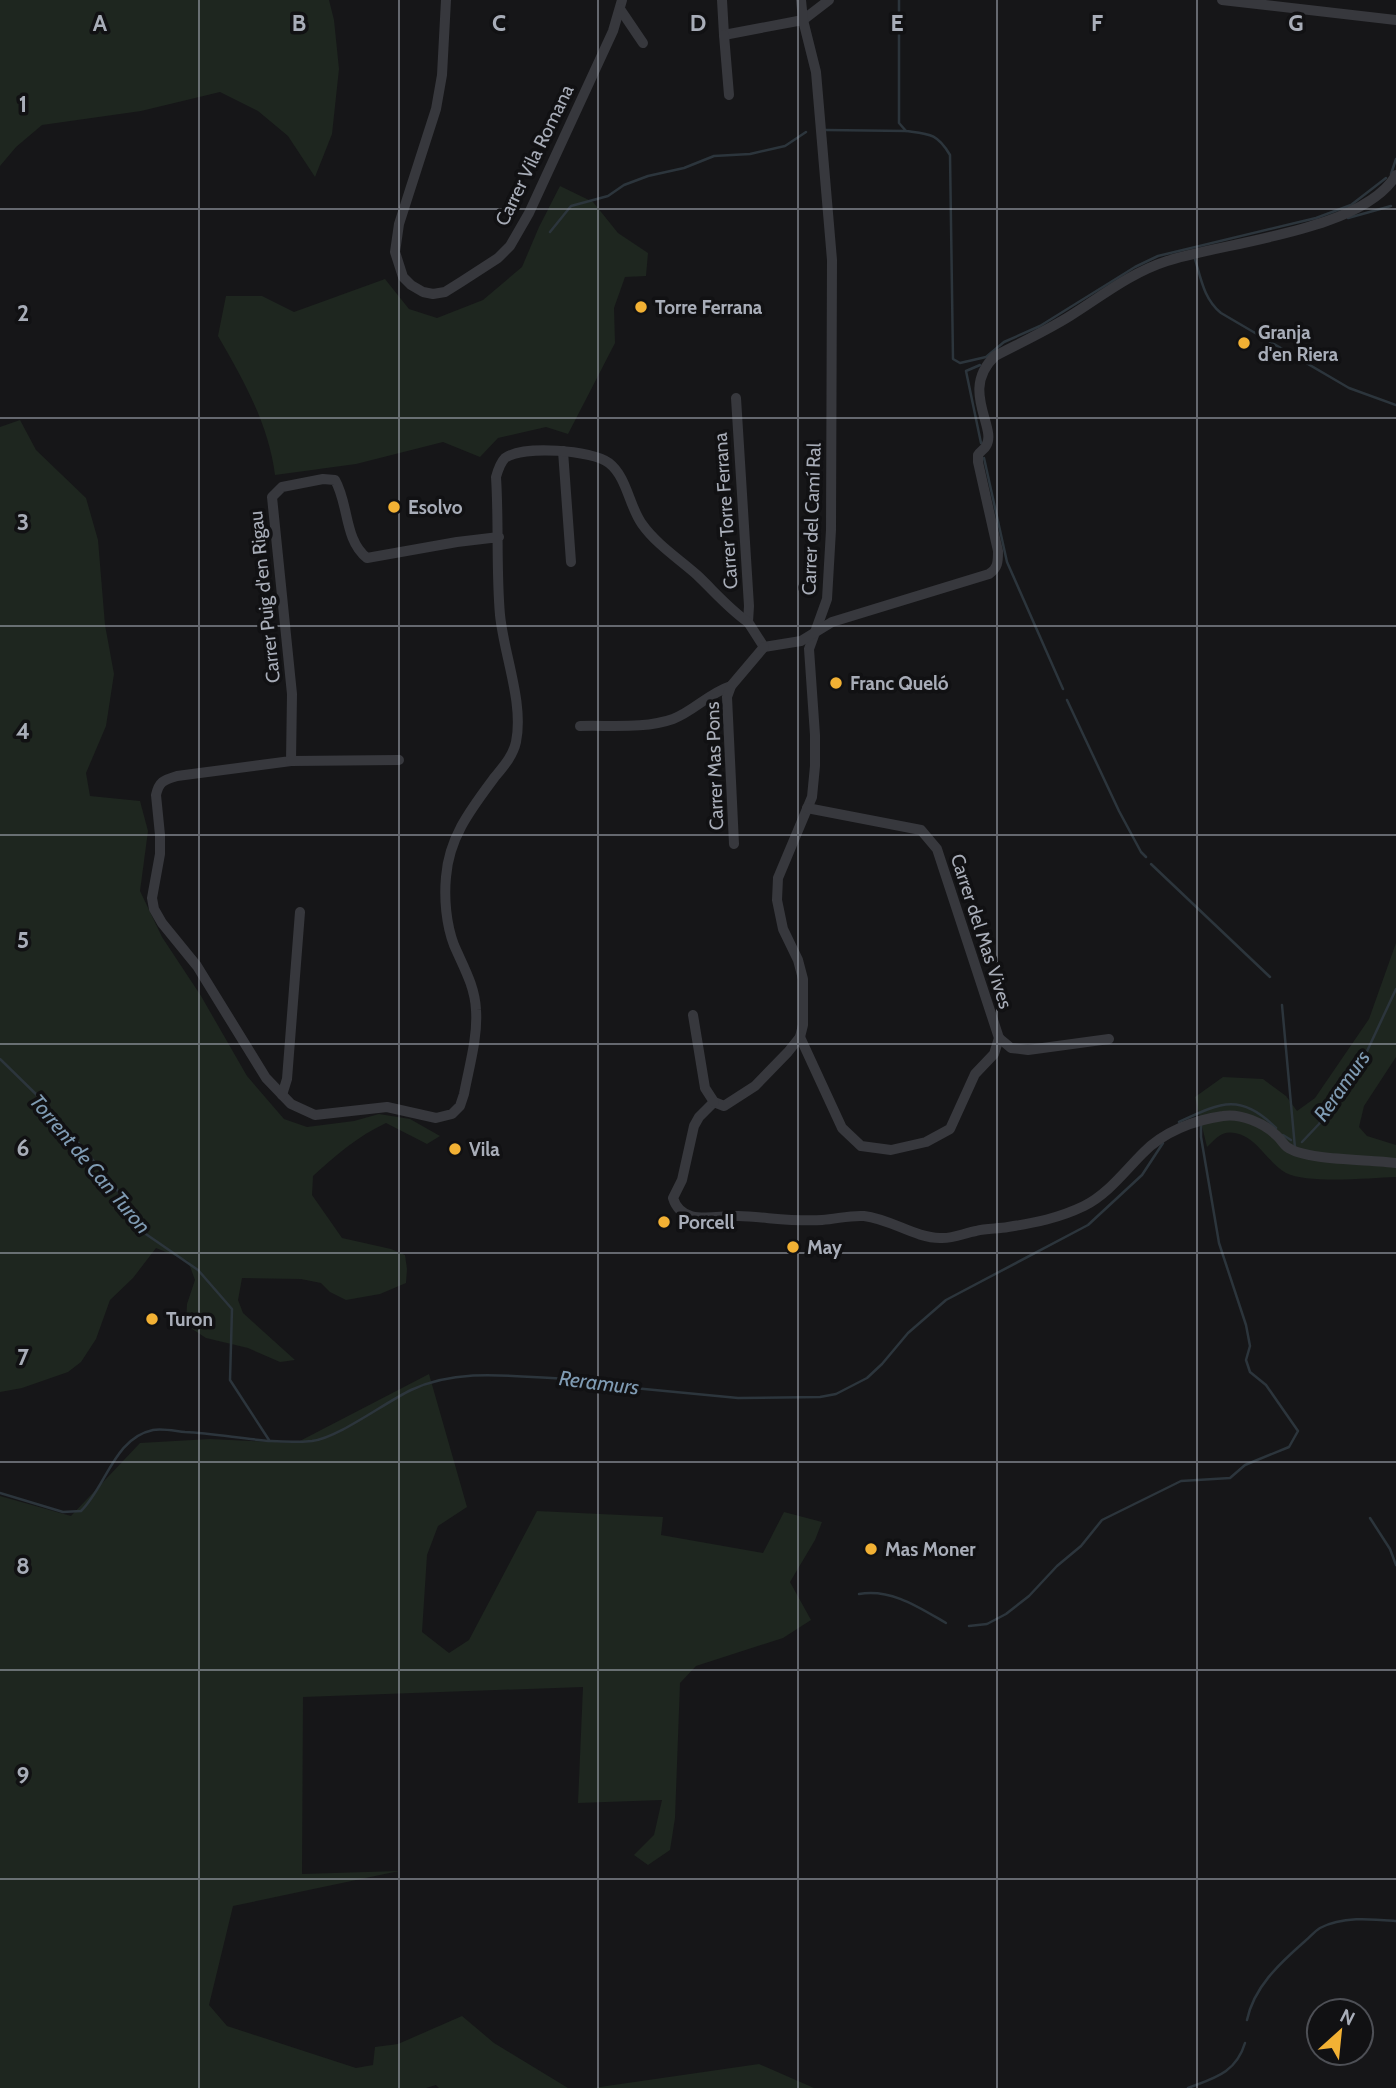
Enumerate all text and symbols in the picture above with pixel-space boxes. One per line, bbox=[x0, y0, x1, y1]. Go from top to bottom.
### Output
text: A bbox=[93, 9, 108, 37]
text: B bbox=[292, 9, 306, 37]
text: C bbox=[492, 9, 506, 37]
text: D bbox=[690, 9, 706, 37]
text: E bbox=[890, 9, 904, 37]
text: F bbox=[1091, 9, 1103, 37]
text: G bbox=[1288, 9, 1304, 37]
street label: Carrer Vila Romana bbox=[490, 81, 579, 229]
text: 1 bbox=[19, 90, 27, 118]
place label: Torre Ferrana bbox=[655, 296, 763, 319]
text: 2 bbox=[17, 299, 29, 327]
marker: Torre Ferrana bbox=[633, 299, 649, 315]
place label: Granja d'en Riera bbox=[1258, 321, 1339, 366]
marker: Granja d'en Riera bbox=[1236, 335, 1252, 351]
street label: Carrer Torre Ferrana bbox=[709, 432, 742, 590]
street label: Carrer del Camí Ral bbox=[797, 442, 826, 596]
place label: Esolvo bbox=[408, 496, 463, 519]
marker: Esolvo bbox=[386, 499, 402, 515]
text: 3 bbox=[17, 508, 29, 536]
street label: Carrer Puig d'en Rigau bbox=[244, 510, 285, 684]
place label: Franc Queló bbox=[850, 672, 949, 695]
marker: Franc Queló bbox=[828, 675, 844, 691]
street label: Carrer Mas Pons bbox=[701, 701, 728, 831]
text: 4 bbox=[16, 717, 30, 745]
street label: Carrer del Mas Vives bbox=[946, 851, 1017, 1012]
text: 5 bbox=[17, 926, 29, 954]
water label: Reramurs bbox=[1308, 1046, 1375, 1126]
water label: Torrent de Can Turon bbox=[25, 1089, 156, 1239]
text: 6 bbox=[17, 1134, 29, 1162]
place label: Vila bbox=[469, 1138, 500, 1161]
marker: Vila bbox=[447, 1141, 463, 1157]
place label: Porcell bbox=[678, 1211, 734, 1234]
marker: Porcell bbox=[656, 1214, 672, 1230]
place label: May bbox=[807, 1236, 843, 1259]
marker: May bbox=[785, 1239, 801, 1255]
place label: Turon bbox=[166, 1308, 213, 1331]
marker: Turon bbox=[144, 1311, 160, 1327]
text: 7 bbox=[17, 1343, 29, 1371]
water label: Reramurs bbox=[558, 1365, 641, 1400]
place label: Mas Moner bbox=[885, 1538, 976, 1561]
marker: Mas Moner bbox=[863, 1541, 879, 1557]
text: 8 bbox=[16, 1552, 30, 1580]
text: 9 bbox=[17, 1761, 29, 1789]
north arrow bbox=[1305, 1997, 1375, 2067]
text: N bbox=[1336, 2004, 1359, 2031]

